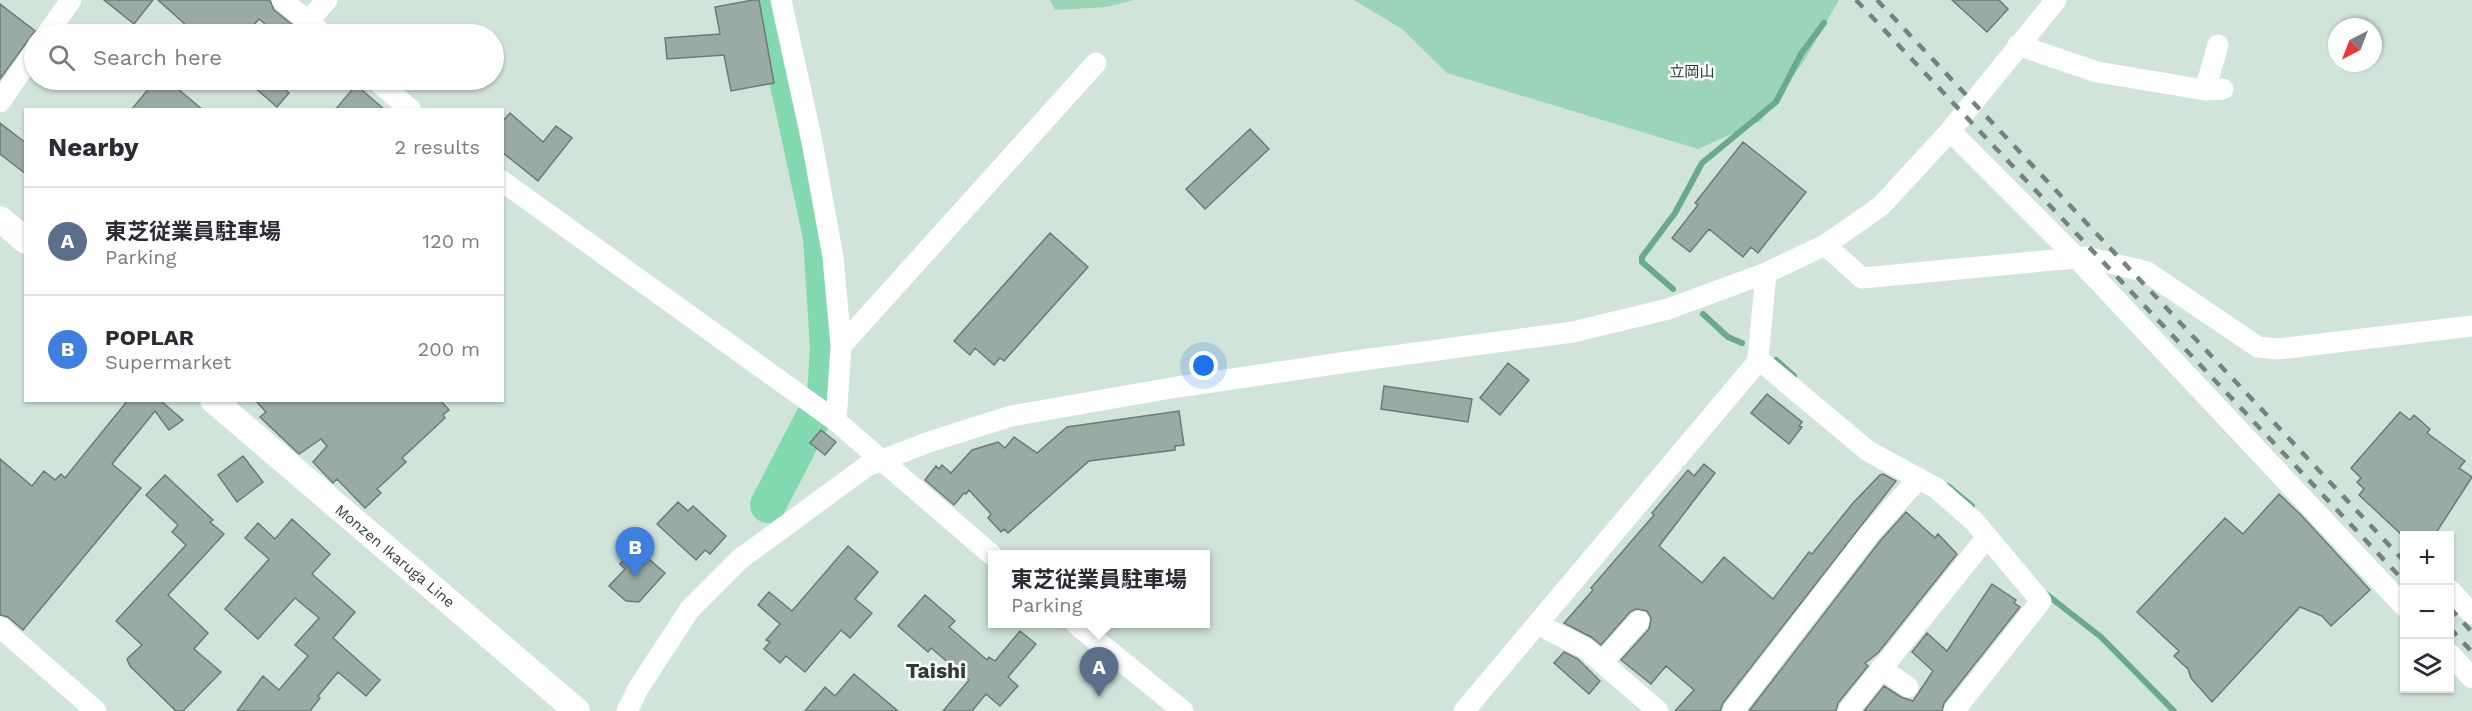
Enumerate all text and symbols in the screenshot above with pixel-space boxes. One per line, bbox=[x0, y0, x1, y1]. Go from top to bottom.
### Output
north arrow bbox=[2328, 18, 2382, 72]
search box bbox=[24, 24, 504, 90]
icon: search bbox=[45, 41, 78, 74]
text: Search here bbox=[93, 45, 222, 70]
park label: 立岡山 bbox=[1669, 63, 1715, 81]
text: Nearby bbox=[48, 132, 139, 162]
text: 2 results bbox=[395, 135, 480, 159]
text: 東芝従業員駐車場 bbox=[105, 219, 281, 244]
text: A bbox=[61, 229, 74, 253]
text: 120 m bbox=[422, 229, 480, 253]
text: Parking bbox=[105, 245, 176, 269]
text: POPLAR bbox=[105, 325, 194, 350]
text: B bbox=[61, 337, 74, 361]
text: 200 m bbox=[418, 337, 480, 361]
text: Supermarket bbox=[105, 350, 231, 374]
your location bbox=[1189, 351, 1218, 380]
street label: Monzen Ikaruga Line bbox=[332, 501, 458, 611]
pin: B bbox=[616, 528, 654, 577]
map controls bbox=[2400, 531, 2454, 693]
button: + bbox=[2400, 531, 2454, 585]
popup bbox=[988, 550, 1210, 628]
text: 東芝従業員駐車場 bbox=[1011, 567, 1187, 592]
button: − bbox=[2400, 585, 2454, 639]
text: Parking bbox=[1011, 593, 1082, 617]
button: layers bbox=[2400, 639, 2454, 693]
pin: A bbox=[1080, 648, 1118, 697]
district label: Taishi bbox=[906, 658, 966, 683]

